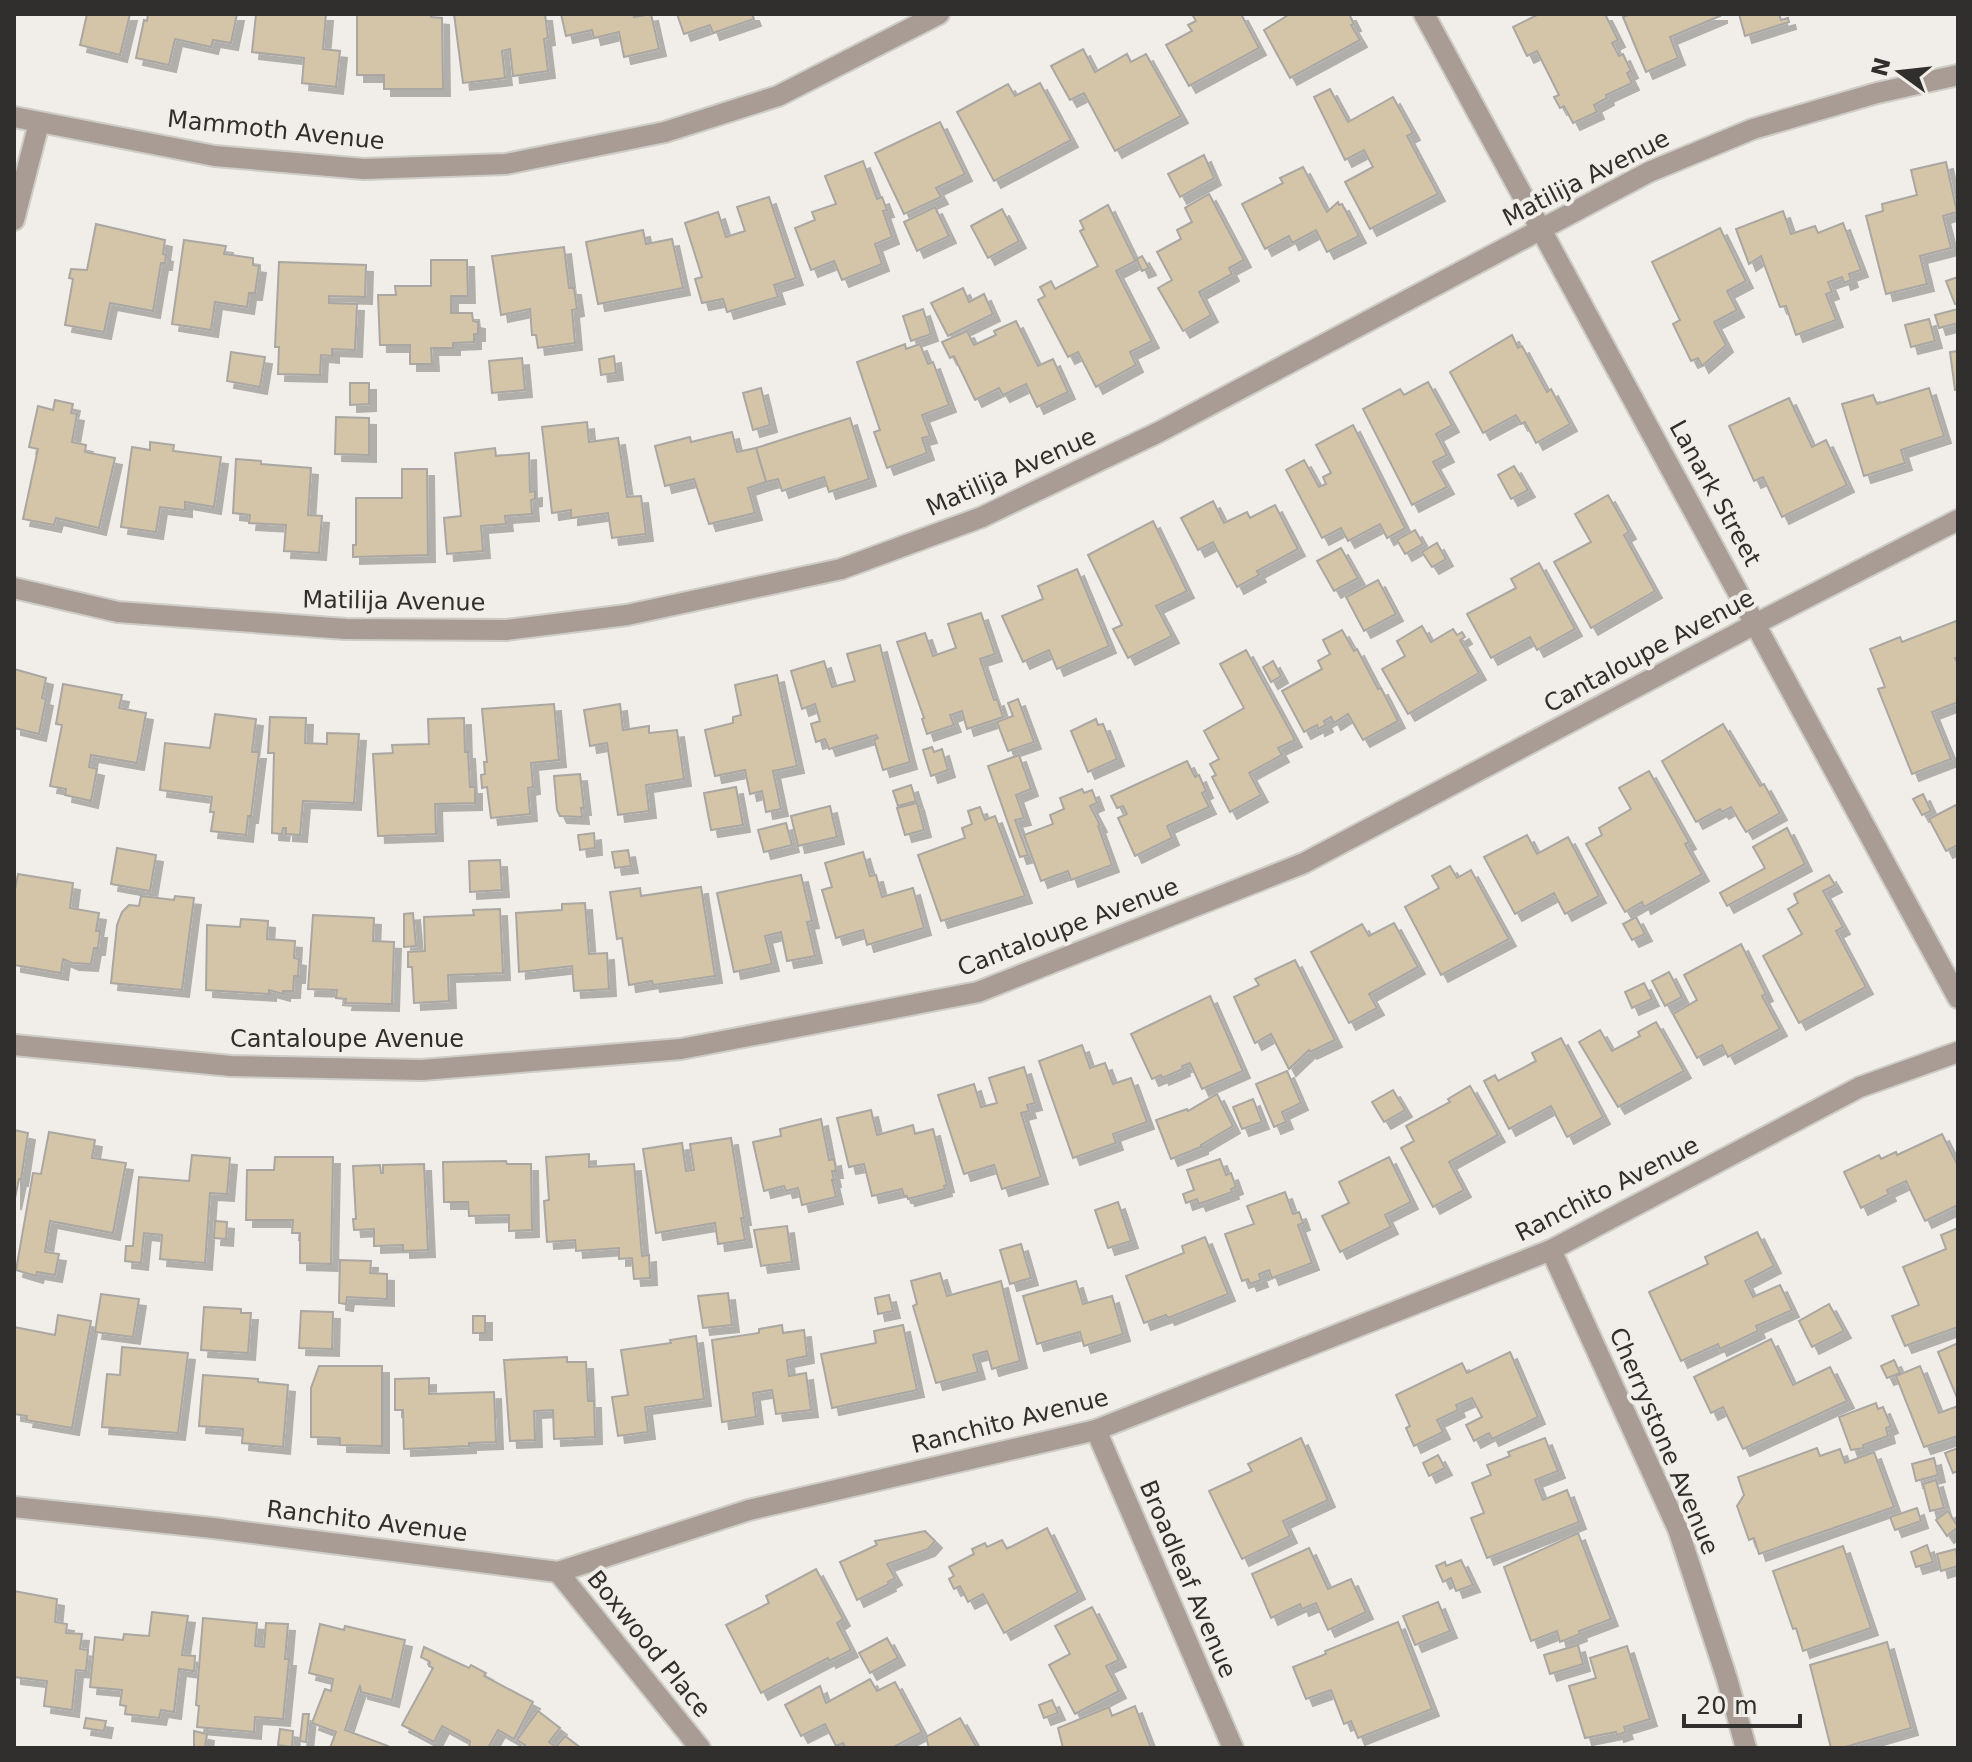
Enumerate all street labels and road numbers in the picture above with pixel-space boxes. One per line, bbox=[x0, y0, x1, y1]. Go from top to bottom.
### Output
street label: Mammoth Avenue bbox=[166, 105, 386, 155]
street label: Matilija Avenue bbox=[1498, 124, 1674, 232]
street label: Lanark Street bbox=[1663, 415, 1767, 571]
street label: Matilija Avenue bbox=[922, 422, 1100, 522]
street label: Cantaloupe Avenue bbox=[1539, 584, 1759, 718]
street label: Matilija Avenue bbox=[302, 585, 486, 617]
street label: Cantaloupe Avenue bbox=[954, 872, 1182, 982]
street label: Cantaloupe Avenue bbox=[230, 1025, 464, 1053]
street label: Ranchito Avenue bbox=[1511, 1131, 1703, 1247]
street label: Cherrystone Avenue bbox=[1604, 1323, 1724, 1559]
street label: Ranchito Avenue bbox=[909, 1383, 1111, 1459]
street label: Broadleaf Avenue bbox=[1134, 1476, 1242, 1682]
street label: Ranchito Avenue bbox=[265, 1495, 469, 1547]
street label: Boxwood Place bbox=[581, 1565, 717, 1723]

